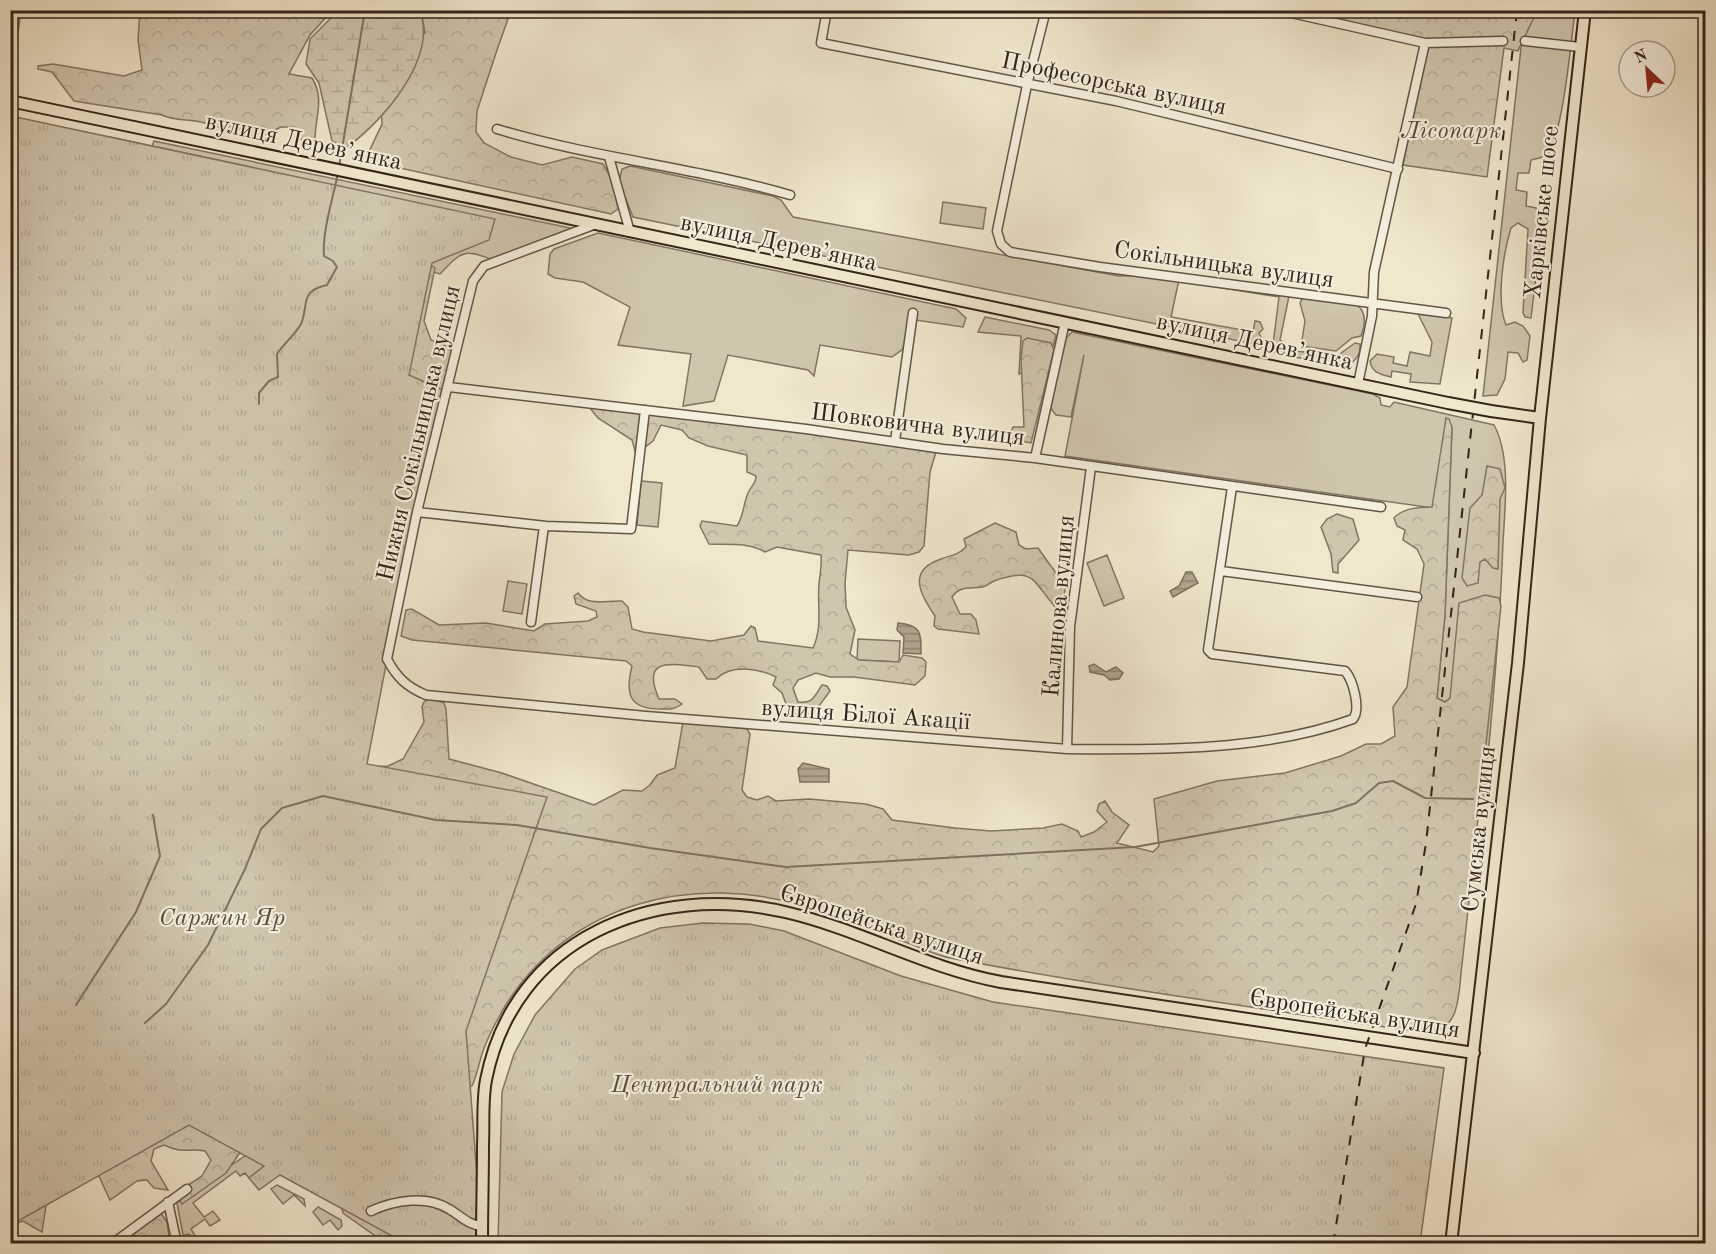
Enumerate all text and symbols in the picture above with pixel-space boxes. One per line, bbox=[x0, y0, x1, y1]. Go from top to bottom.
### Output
north arrow bbox=[1617, 39, 1677, 99]
text: N bbox=[1632, 47, 1651, 67]
street label: Професорська вулиця bbox=[999, 49, 1228, 121]
street label: вулиця Дерев’янка bbox=[203, 110, 404, 176]
park label: Лісопарк bbox=[1401, 120, 1501, 144]
street label: Харківське шосе bbox=[1522, 124, 1564, 300]
street label: вулиця Дерев’янка bbox=[678, 211, 879, 277]
street label: Сокільницька вулиця bbox=[1112, 239, 1335, 293]
street label: Нижня Сокільницька вулиця bbox=[374, 283, 466, 584]
street label: вулиця Дерев’янка bbox=[1154, 310, 1355, 376]
street label: Шовковична вулиця bbox=[809, 401, 1026, 451]
street label: Калинова вулиця bbox=[1040, 514, 1080, 698]
street label: вулиця Білої Акації bbox=[760, 697, 972, 735]
street label: Сумська вулиця bbox=[1459, 745, 1501, 914]
street label: Європейська вулиця bbox=[776, 882, 986, 970]
park label: Саржин Яр bbox=[159, 907, 285, 931]
street label: Європейська вулиця bbox=[1248, 986, 1462, 1043]
park label: Центральний парк bbox=[610, 1074, 823, 1098]

